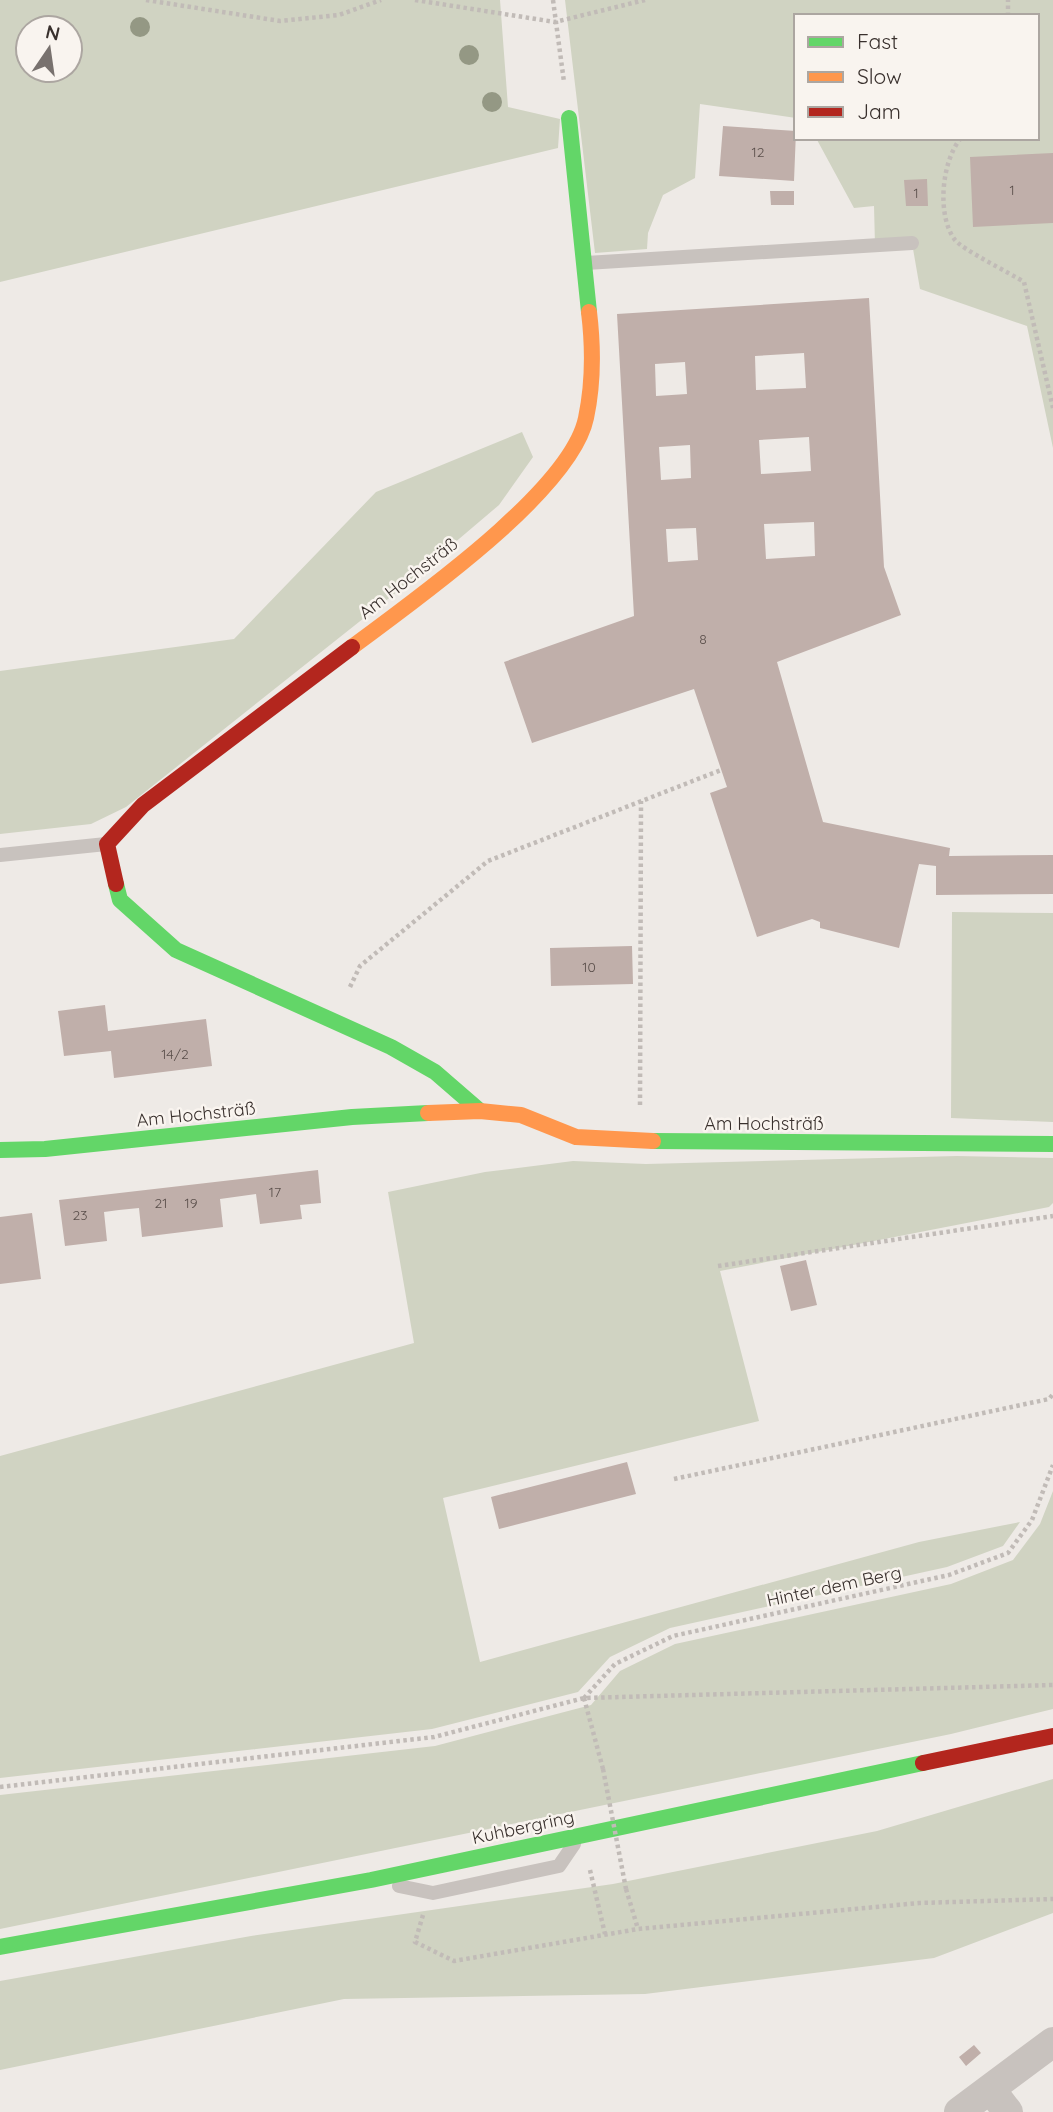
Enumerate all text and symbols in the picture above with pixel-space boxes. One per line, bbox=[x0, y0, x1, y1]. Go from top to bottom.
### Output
north arrow bbox=[14, 14, 84, 84]
legend bbox=[794, 14, 1039, 140]
text: N bbox=[43, 19, 62, 46]
text: Fast bbox=[857, 28, 898, 54]
text: Slow bbox=[857, 63, 902, 89]
text: Jam bbox=[857, 98, 901, 124]
house number: 12 bbox=[752, 143, 765, 161]
house number: 1 bbox=[1009, 181, 1015, 199]
house number: 1 bbox=[913, 184, 919, 202]
street label: Am Hochsträß bbox=[354, 532, 462, 624]
house number: 8 bbox=[699, 630, 707, 648]
house number: 10 bbox=[582, 958, 596, 976]
house number: 14/2 bbox=[161, 1045, 189, 1063]
street label: Am Hochsträß bbox=[135, 1096, 257, 1132]
street label: Am Hochsträß bbox=[704, 1112, 824, 1135]
house number: 17 bbox=[269, 1183, 281, 1201]
house number: 21 bbox=[155, 1194, 167, 1212]
house number: 19 bbox=[185, 1194, 198, 1212]
house number: 23 bbox=[72, 1206, 88, 1224]
street label: Hinter dem Berg bbox=[764, 1560, 904, 1612]
street label: Kuhbergring bbox=[470, 1805, 576, 1849]

